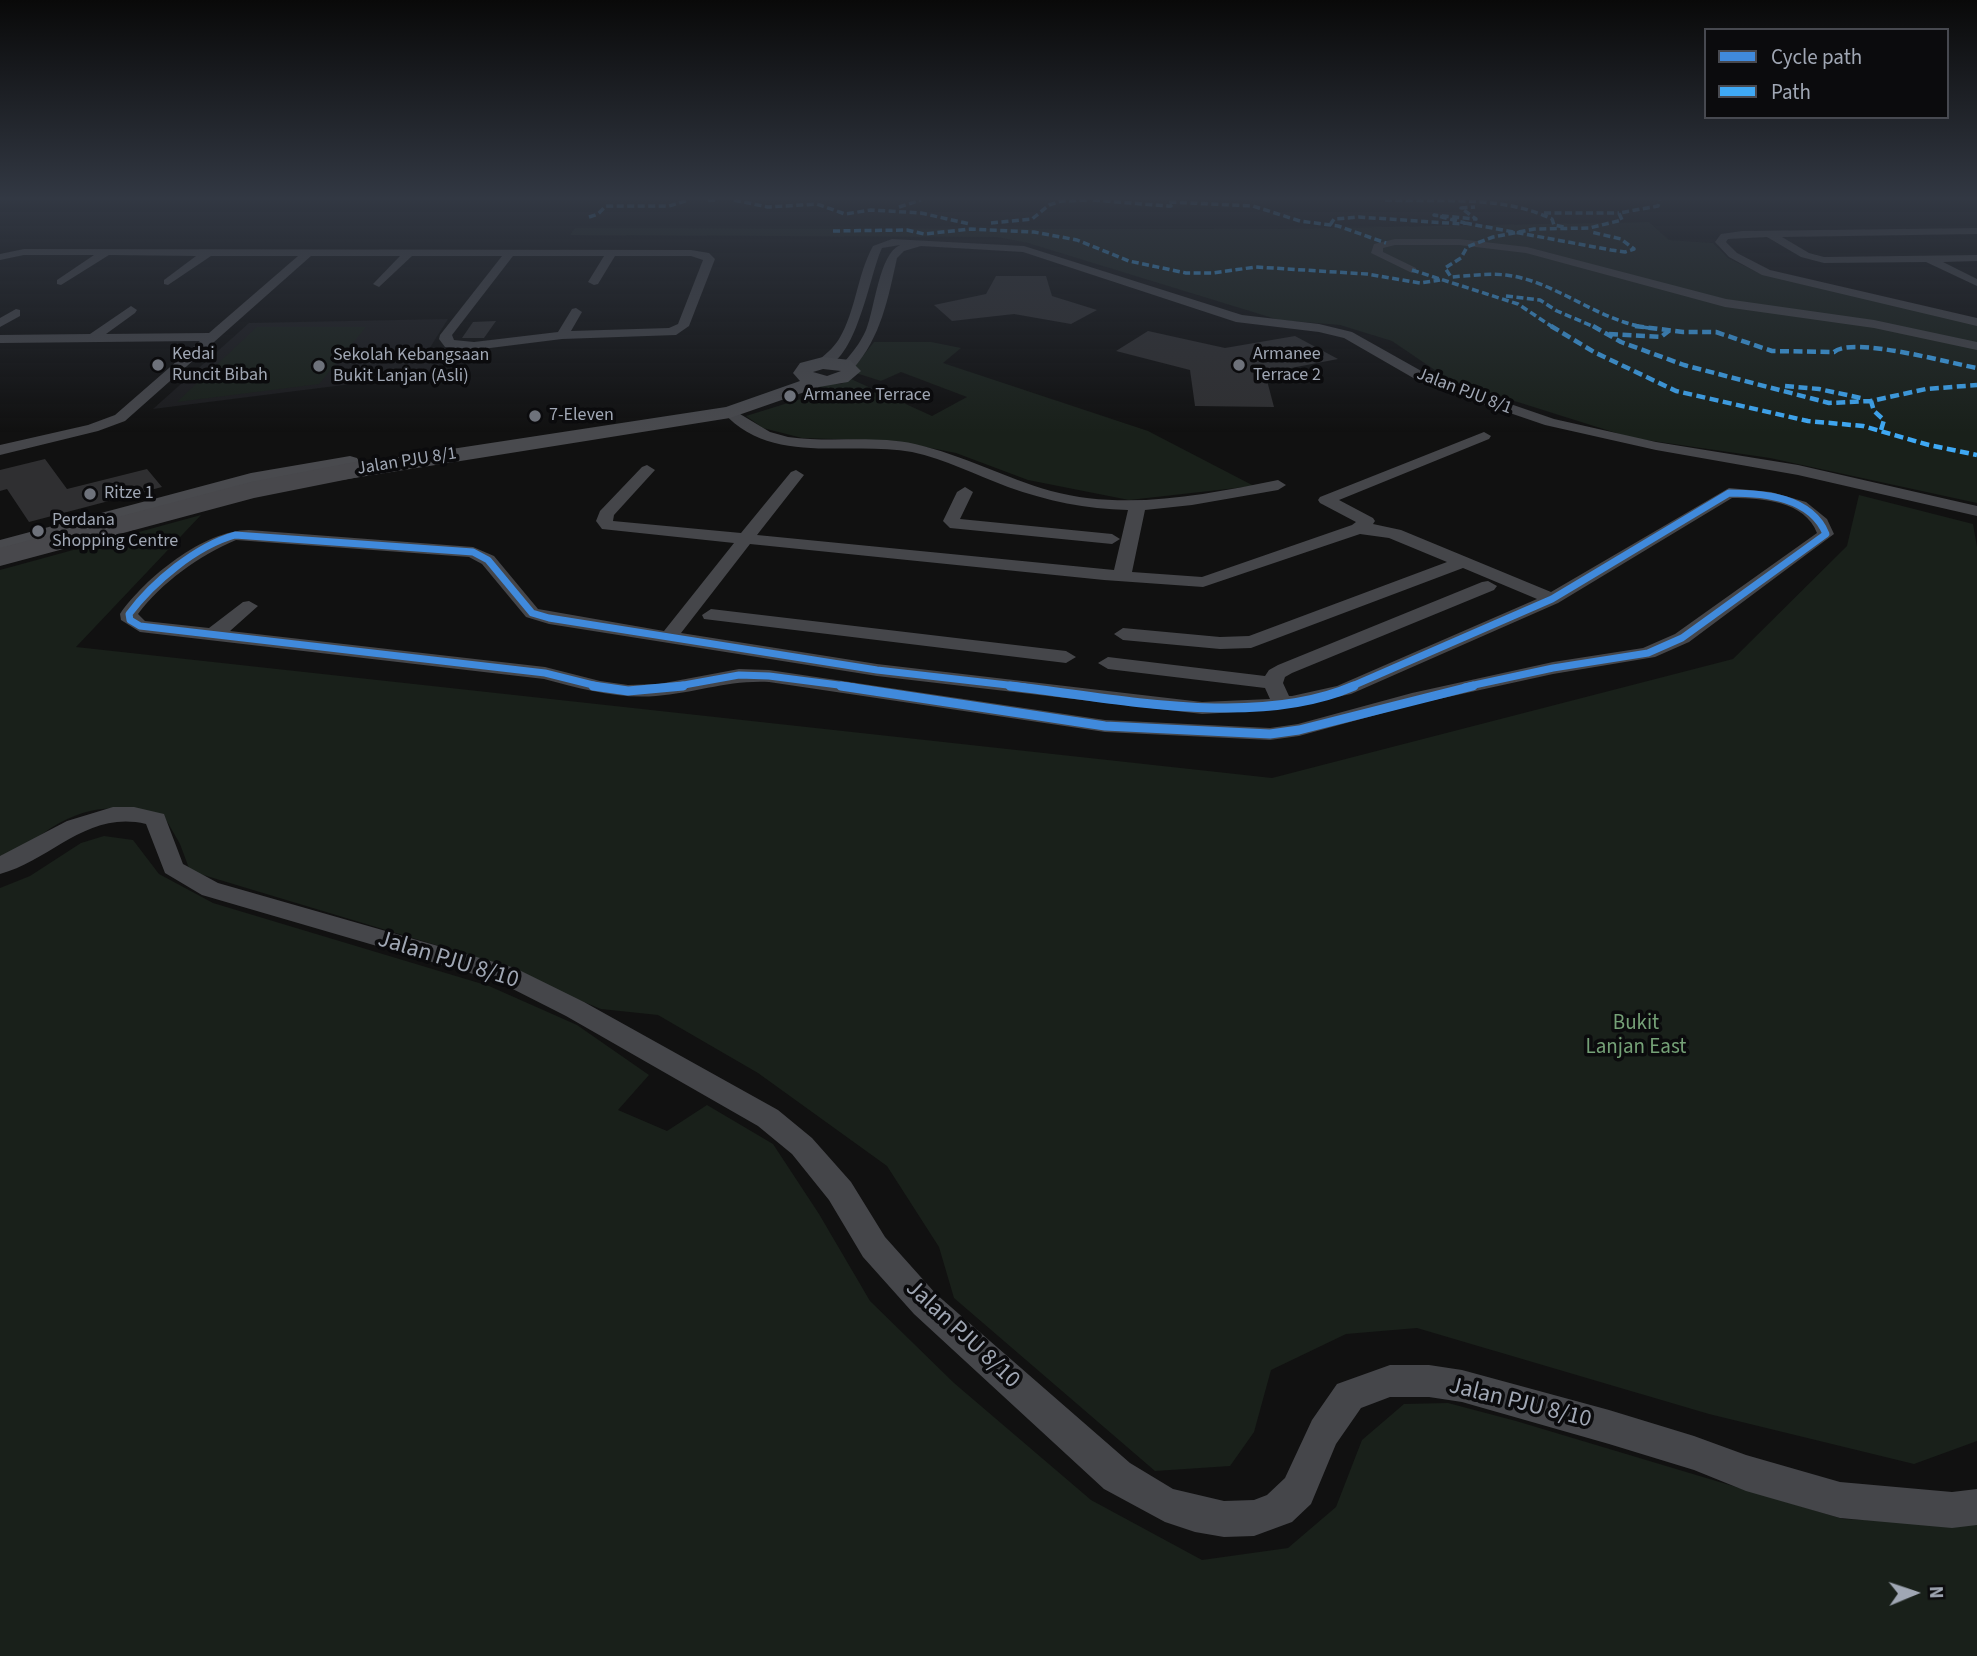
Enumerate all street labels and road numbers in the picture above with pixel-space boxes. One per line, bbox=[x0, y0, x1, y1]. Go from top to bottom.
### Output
street label: Jalan PJU 8/1 bbox=[1413, 364, 1515, 420]
street label: Jalan PJU 8/1 bbox=[356, 443, 458, 481]
street label: Jalan PJU 8/10 bbox=[374, 926, 522, 996]
street label: Jalan PJU 8/10 bbox=[899, 1275, 1025, 1395]
street label: Jalan PJU 8/10 bbox=[1446, 1372, 1594, 1436]

